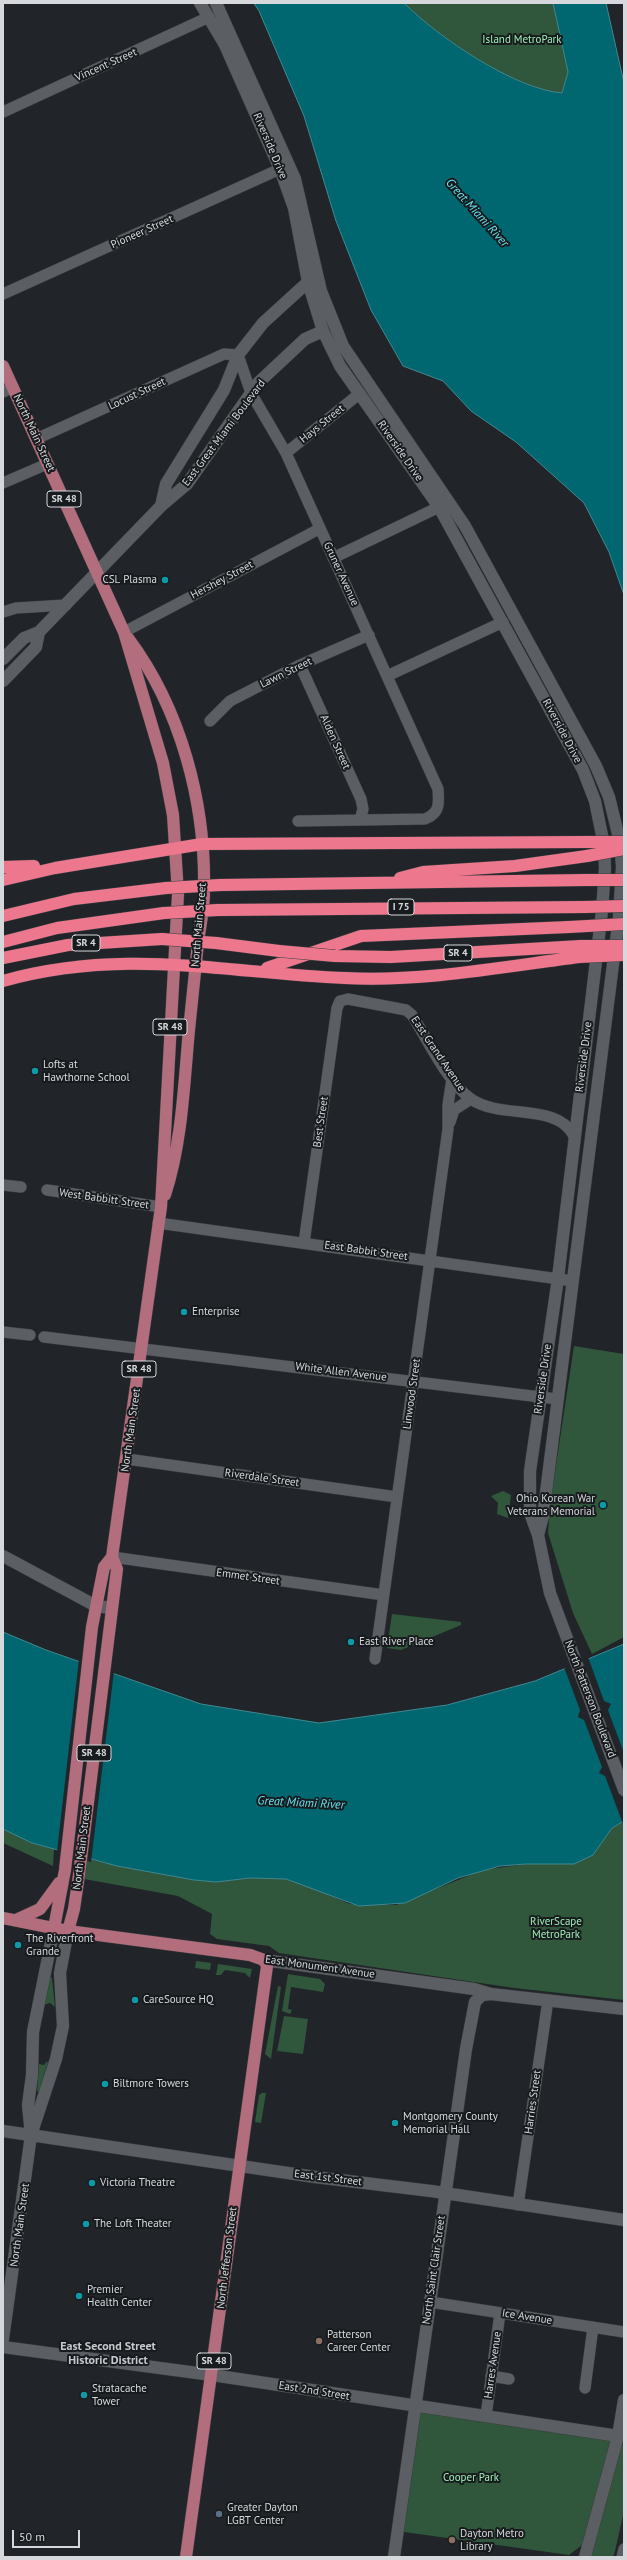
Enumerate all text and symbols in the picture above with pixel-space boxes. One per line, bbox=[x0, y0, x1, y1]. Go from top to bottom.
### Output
park label: Island MetroPark bbox=[482, 33, 562, 47]
street label: Vincent Street bbox=[73, 45, 139, 85]
street label: Riverside Drive bbox=[250, 111, 290, 181]
water label: Great Miami River bbox=[443, 176, 511, 250]
street label: Pioneer Street bbox=[109, 212, 175, 252]
street label: Locust Street bbox=[106, 375, 168, 413]
street label: East Great Miami Boulevard bbox=[180, 377, 268, 489]
street label: North Main Street bbox=[10, 392, 58, 474]
street label: Hays Street bbox=[297, 402, 347, 446]
street label: Riverside Drive bbox=[374, 418, 426, 484]
road number: SR 48 bbox=[47, 491, 81, 507]
street label: Gruner Avenue bbox=[320, 540, 362, 608]
street label: Hershey Street bbox=[188, 558, 256, 602]
place label: CSL Plasma bbox=[102, 573, 157, 587]
marker: CSL Plasma bbox=[160, 575, 170, 585]
street label: Lawn Street bbox=[258, 655, 314, 691]
street label: Riverside Drive bbox=[540, 697, 584, 765]
street label: Alden Street bbox=[317, 713, 353, 771]
street label: North Main Street bbox=[189, 882, 209, 968]
road number: I 75 bbox=[388, 899, 414, 915]
road number: SR 4 bbox=[72, 935, 100, 951]
road number: SR 4 bbox=[444, 945, 472, 961]
street label: East Grand Avenue bbox=[408, 1014, 468, 1094]
road number: SR 48 bbox=[153, 1019, 187, 1035]
street label: Riverside Drive bbox=[573, 1021, 595, 1093]
place label: Lofts at Hawthorne School bbox=[43, 1058, 130, 1084]
marker: Lofts at Hawthorne School bbox=[30, 1066, 40, 1076]
street label: Best Street bbox=[311, 1096, 331, 1148]
street label: West Babbitt Street bbox=[58, 1186, 150, 1212]
street label: East Babbit Street bbox=[323, 1239, 409, 1263]
place label: Enterprise bbox=[192, 1305, 240, 1319]
marker: Enterprise bbox=[179, 1307, 189, 1317]
street label: Riverside Drive bbox=[532, 1343, 554, 1415]
street label: Linwood Street bbox=[400, 1358, 424, 1430]
street label: White Allen Avenue bbox=[295, 1360, 387, 1384]
road number: SR 48 bbox=[122, 1361, 156, 1377]
street label: North Main Street bbox=[119, 1387, 143, 1473]
street label: Riverdale Street bbox=[224, 1466, 300, 1490]
place label: Ohio Korean War Veterans Memorial bbox=[507, 1492, 595, 1518]
marker: Ohio Korean War Veterans Memorial bbox=[598, 1500, 608, 1510]
street label: Emmet Street bbox=[215, 1566, 281, 1588]
place label: East River Place bbox=[359, 1635, 434, 1649]
marker: East River Place bbox=[346, 1637, 356, 1647]
street label: North Patterson Boulevard bbox=[562, 1638, 618, 1760]
road number: SR 48 bbox=[77, 1745, 111, 1761]
water label: Great Miami River bbox=[257, 1794, 345, 1812]
street label: North Main Street bbox=[70, 1805, 94, 1891]
park label: RiverScape MetroPark bbox=[530, 1915, 582, 1941]
place label: The Riverfront Grande bbox=[26, 1932, 94, 1958]
marker: The Riverfront Grande bbox=[13, 1940, 23, 1950]
street label: East Monument Avenue bbox=[264, 1953, 376, 1981]
place label: CareSource HQ bbox=[143, 1993, 213, 2007]
marker: CareSource HQ bbox=[130, 1995, 140, 2005]
street label: Harries Street bbox=[522, 2069, 544, 2135]
place label: Biltmore Towers bbox=[113, 2077, 189, 2091]
marker: Biltmore Towers bbox=[100, 2079, 110, 2089]
place label: Montgomery County Memorial Hall bbox=[403, 2110, 498, 2136]
marker: Montgomery County Memorial Hall bbox=[390, 2118, 400, 2128]
street label: East 1st Street bbox=[293, 2167, 363, 2189]
place label: Victoria Theatre bbox=[100, 2176, 175, 2190]
marker: Victoria Theatre bbox=[87, 2178, 97, 2188]
street label: North Main Street bbox=[8, 2182, 32, 2268]
street label: North Jefferson Street bbox=[214, 2206, 240, 2310]
street label: North Saint Clair Street bbox=[420, 2215, 448, 2325]
place label: The Loft Theater bbox=[94, 2217, 172, 2231]
marker: The Loft Theater bbox=[81, 2219, 91, 2229]
place label: Premier Health Center bbox=[87, 2283, 152, 2309]
marker: Premier Health Center bbox=[74, 2291, 84, 2301]
street label: Ice Avenue bbox=[501, 2307, 553, 2327]
place label: Patterson Career Center bbox=[327, 2328, 390, 2354]
street label: Harres Avenue bbox=[482, 2330, 504, 2400]
marker: Patterson Career Center bbox=[314, 2336, 324, 2346]
district label: East Second Street Historic District bbox=[60, 2340, 156, 2368]
road number: SR 48 bbox=[197, 2353, 231, 2369]
street label: East 2nd Street bbox=[278, 2379, 350, 2403]
place label: Stratacache Tower bbox=[92, 2382, 147, 2408]
marker: Stratacache Tower bbox=[79, 2390, 89, 2400]
park label: Cooper Park bbox=[443, 2471, 499, 2485]
place label: Greater Dayton LGBT Center bbox=[227, 2501, 298, 2527]
marker: Greater Dayton LGBT Center bbox=[214, 2509, 224, 2519]
scale bar bbox=[14, 2522, 82, 2548]
place label: Dayton Metro Library bbox=[460, 2527, 524, 2553]
text: 50 m bbox=[19, 2529, 45, 2544]
marker: Dayton Metro Library bbox=[447, 2535, 457, 2545]

